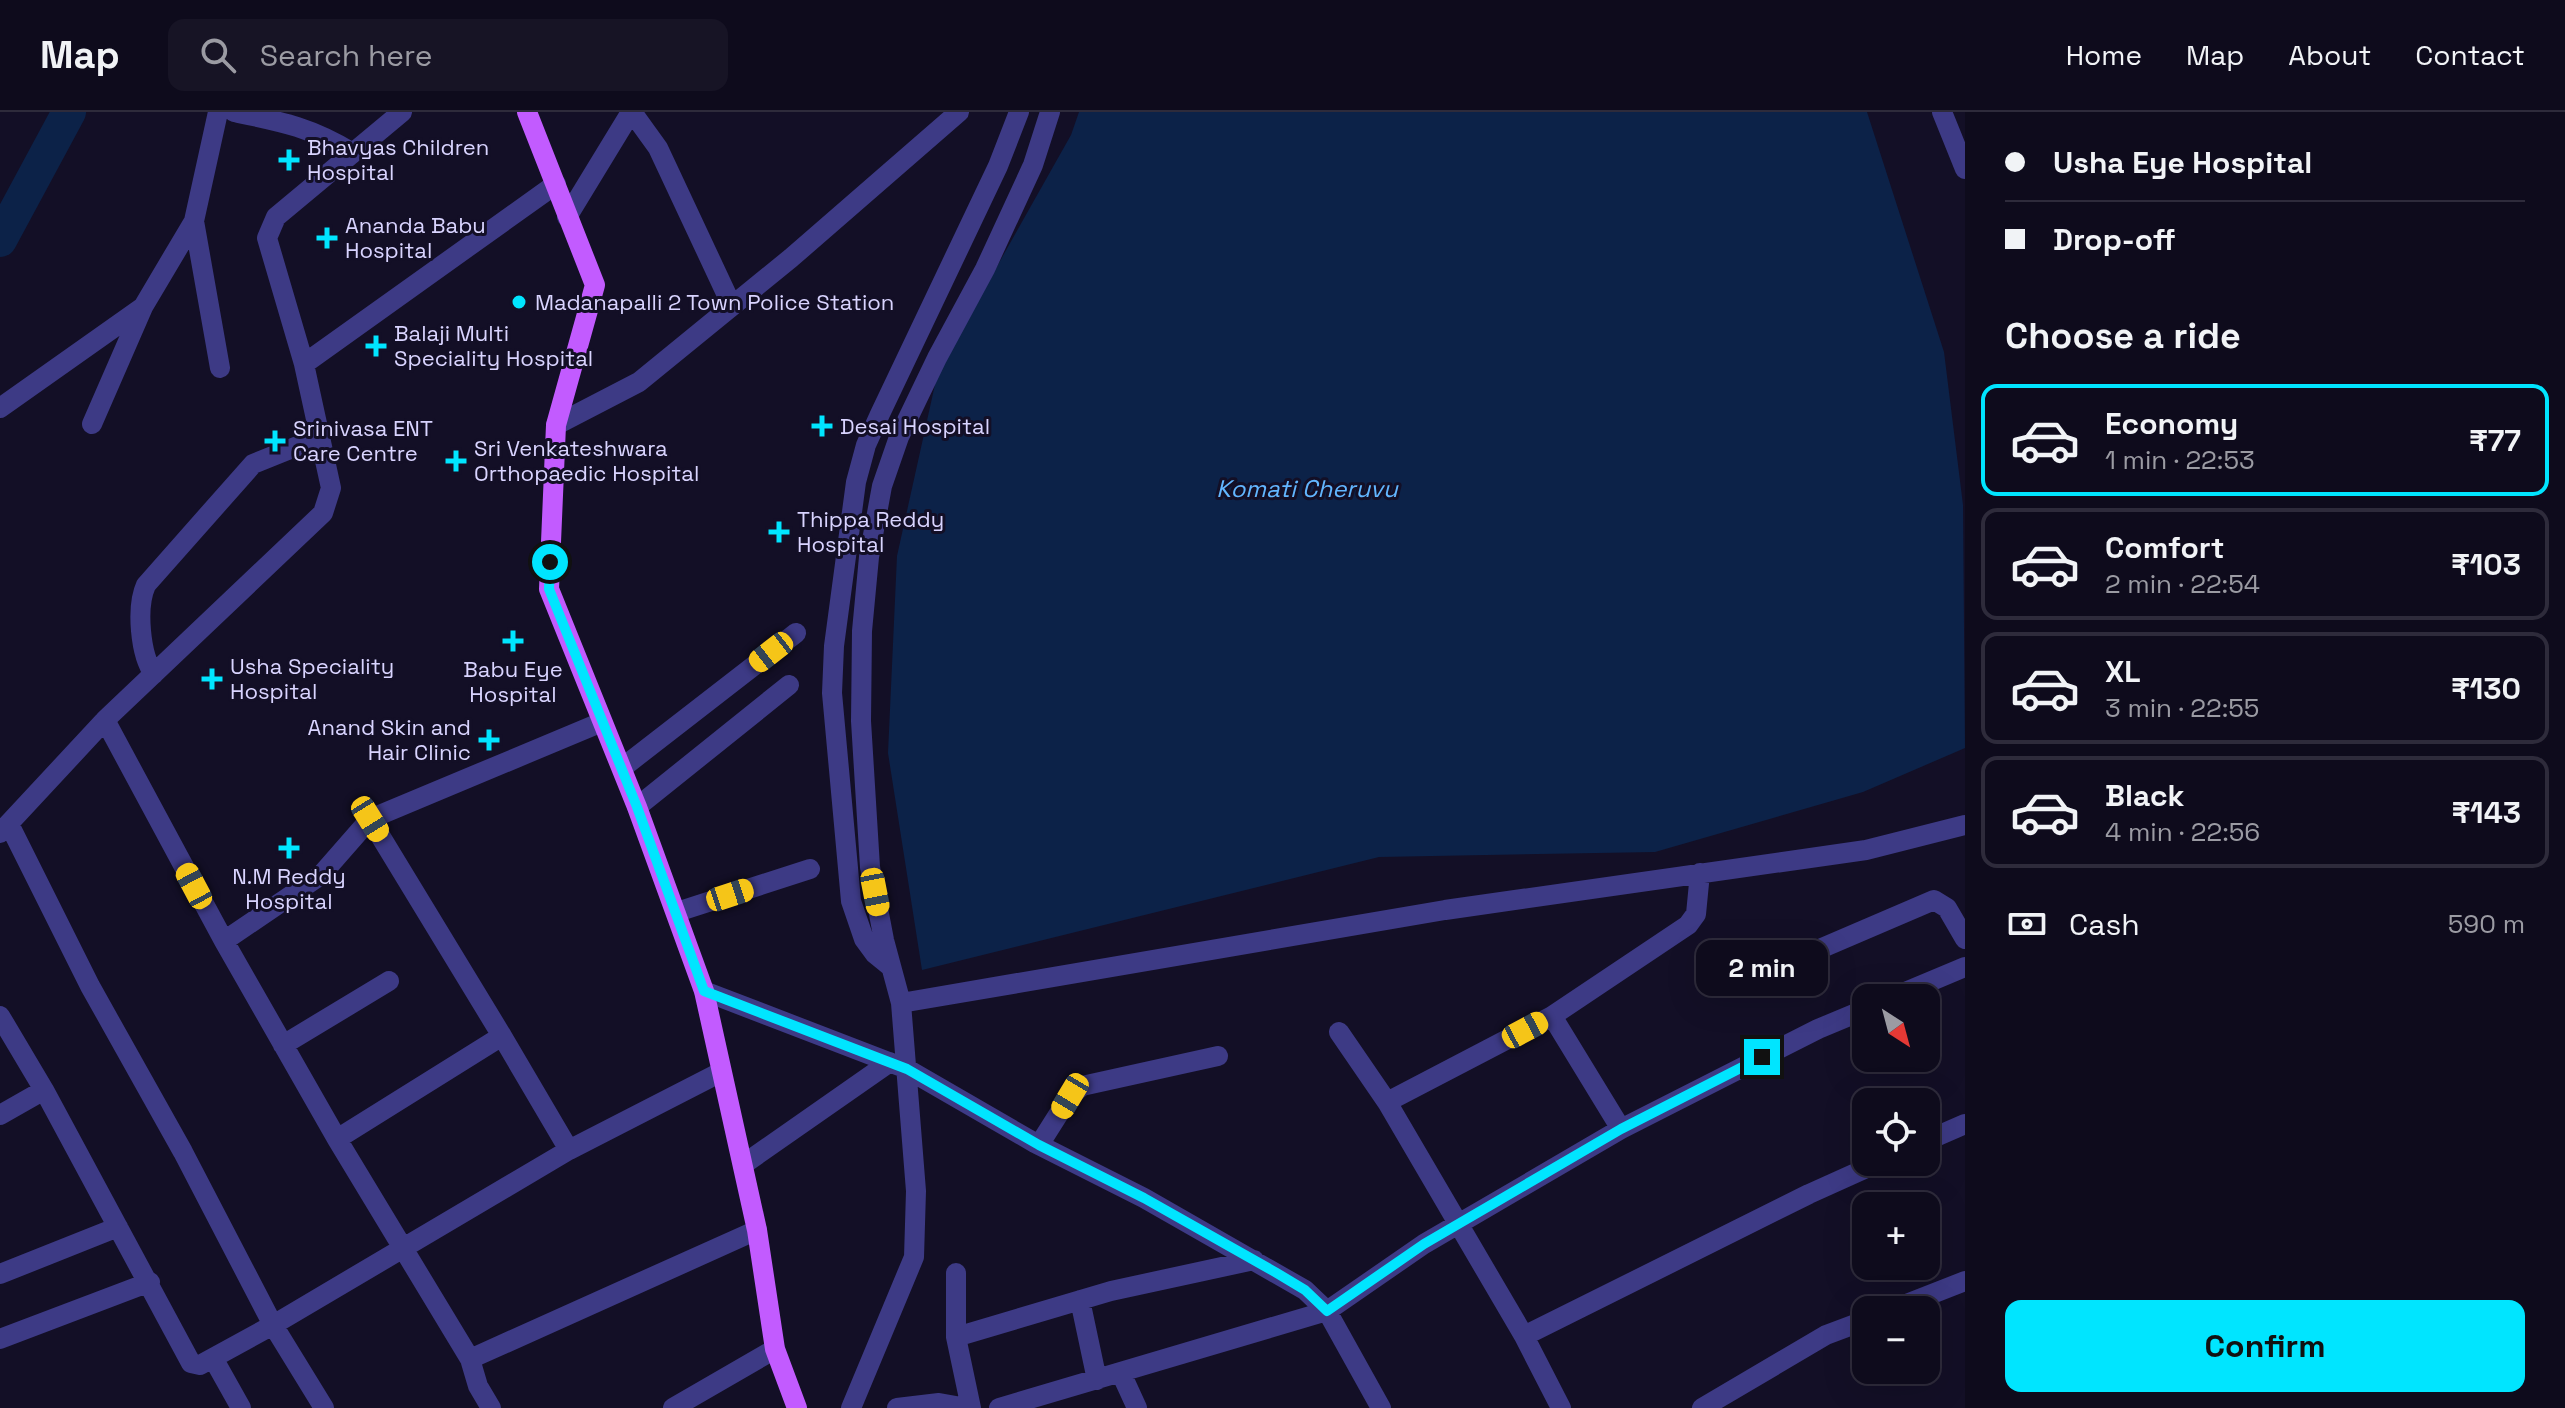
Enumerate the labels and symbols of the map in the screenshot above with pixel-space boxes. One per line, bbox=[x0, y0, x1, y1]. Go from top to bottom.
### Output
place label: Bhavyas Children Hospital bbox=[307, 133, 489, 186]
marker: Bhavyas Children Hospital bbox=[278, 149, 300, 171]
place label: Ananda Babu Hospital bbox=[345, 211, 486, 264]
marker: Ananda Babu Hospital bbox=[316, 227, 338, 249]
place label: Madanapalli 2 Town Police Station bbox=[535, 288, 894, 316]
marker: Madanapalli 2 Town Police Station bbox=[510, 293, 528, 311]
place label: Balaji Multi Speciality Hospital bbox=[394, 319, 593, 372]
marker: Balaji Multi Speciality Hospital bbox=[365, 335, 387, 357]
place label: Desai Hospital bbox=[840, 412, 990, 440]
place label: Srinivasa ENT Care Centre bbox=[293, 414, 433, 467]
marker: Desai Hospital bbox=[811, 415, 833, 437]
marker: Srinivasa ENT Care Centre bbox=[264, 430, 286, 452]
place label: Sri Venkateshwara Orthopaedic Hospital bbox=[474, 434, 699, 487]
marker: Sri Venkateshwara Orthopaedic Hospital bbox=[445, 450, 467, 472]
water label: Komati Cheruvu bbox=[1216, 473, 1399, 504]
place label: Thippa Reddy Hospital bbox=[797, 505, 944, 558]
marker: Thippa Reddy Hospital bbox=[768, 521, 790, 543]
route start bbox=[532, 544, 568, 580]
car bbox=[745, 628, 797, 676]
marker: Babu Eye Hospital bbox=[502, 630, 524, 652]
place label: Usha Speciality Hospital bbox=[230, 652, 394, 705]
place label: Babu Eye Hospital bbox=[463, 655, 563, 708]
marker: Usha Speciality Hospital bbox=[201, 668, 223, 690]
place label: Anand Skin and Hair Clinic bbox=[308, 713, 471, 766]
marker: Anand Skin and Hair Clinic bbox=[478, 729, 500, 751]
car bbox=[347, 792, 393, 846]
marker: N.M Reddy Hospital bbox=[278, 837, 300, 859]
car bbox=[172, 859, 216, 913]
place label: N.M Reddy Hospital bbox=[232, 862, 346, 915]
car bbox=[859, 866, 891, 918]
car bbox=[703, 876, 757, 914]
callout: 2 min bbox=[1696, 941, 1828, 997]
north arrow bbox=[1852, 984, 1940, 1072]
car bbox=[1498, 1008, 1552, 1052]
route end bbox=[1744, 1039, 1780, 1075]
car bbox=[1047, 1069, 1093, 1123]

